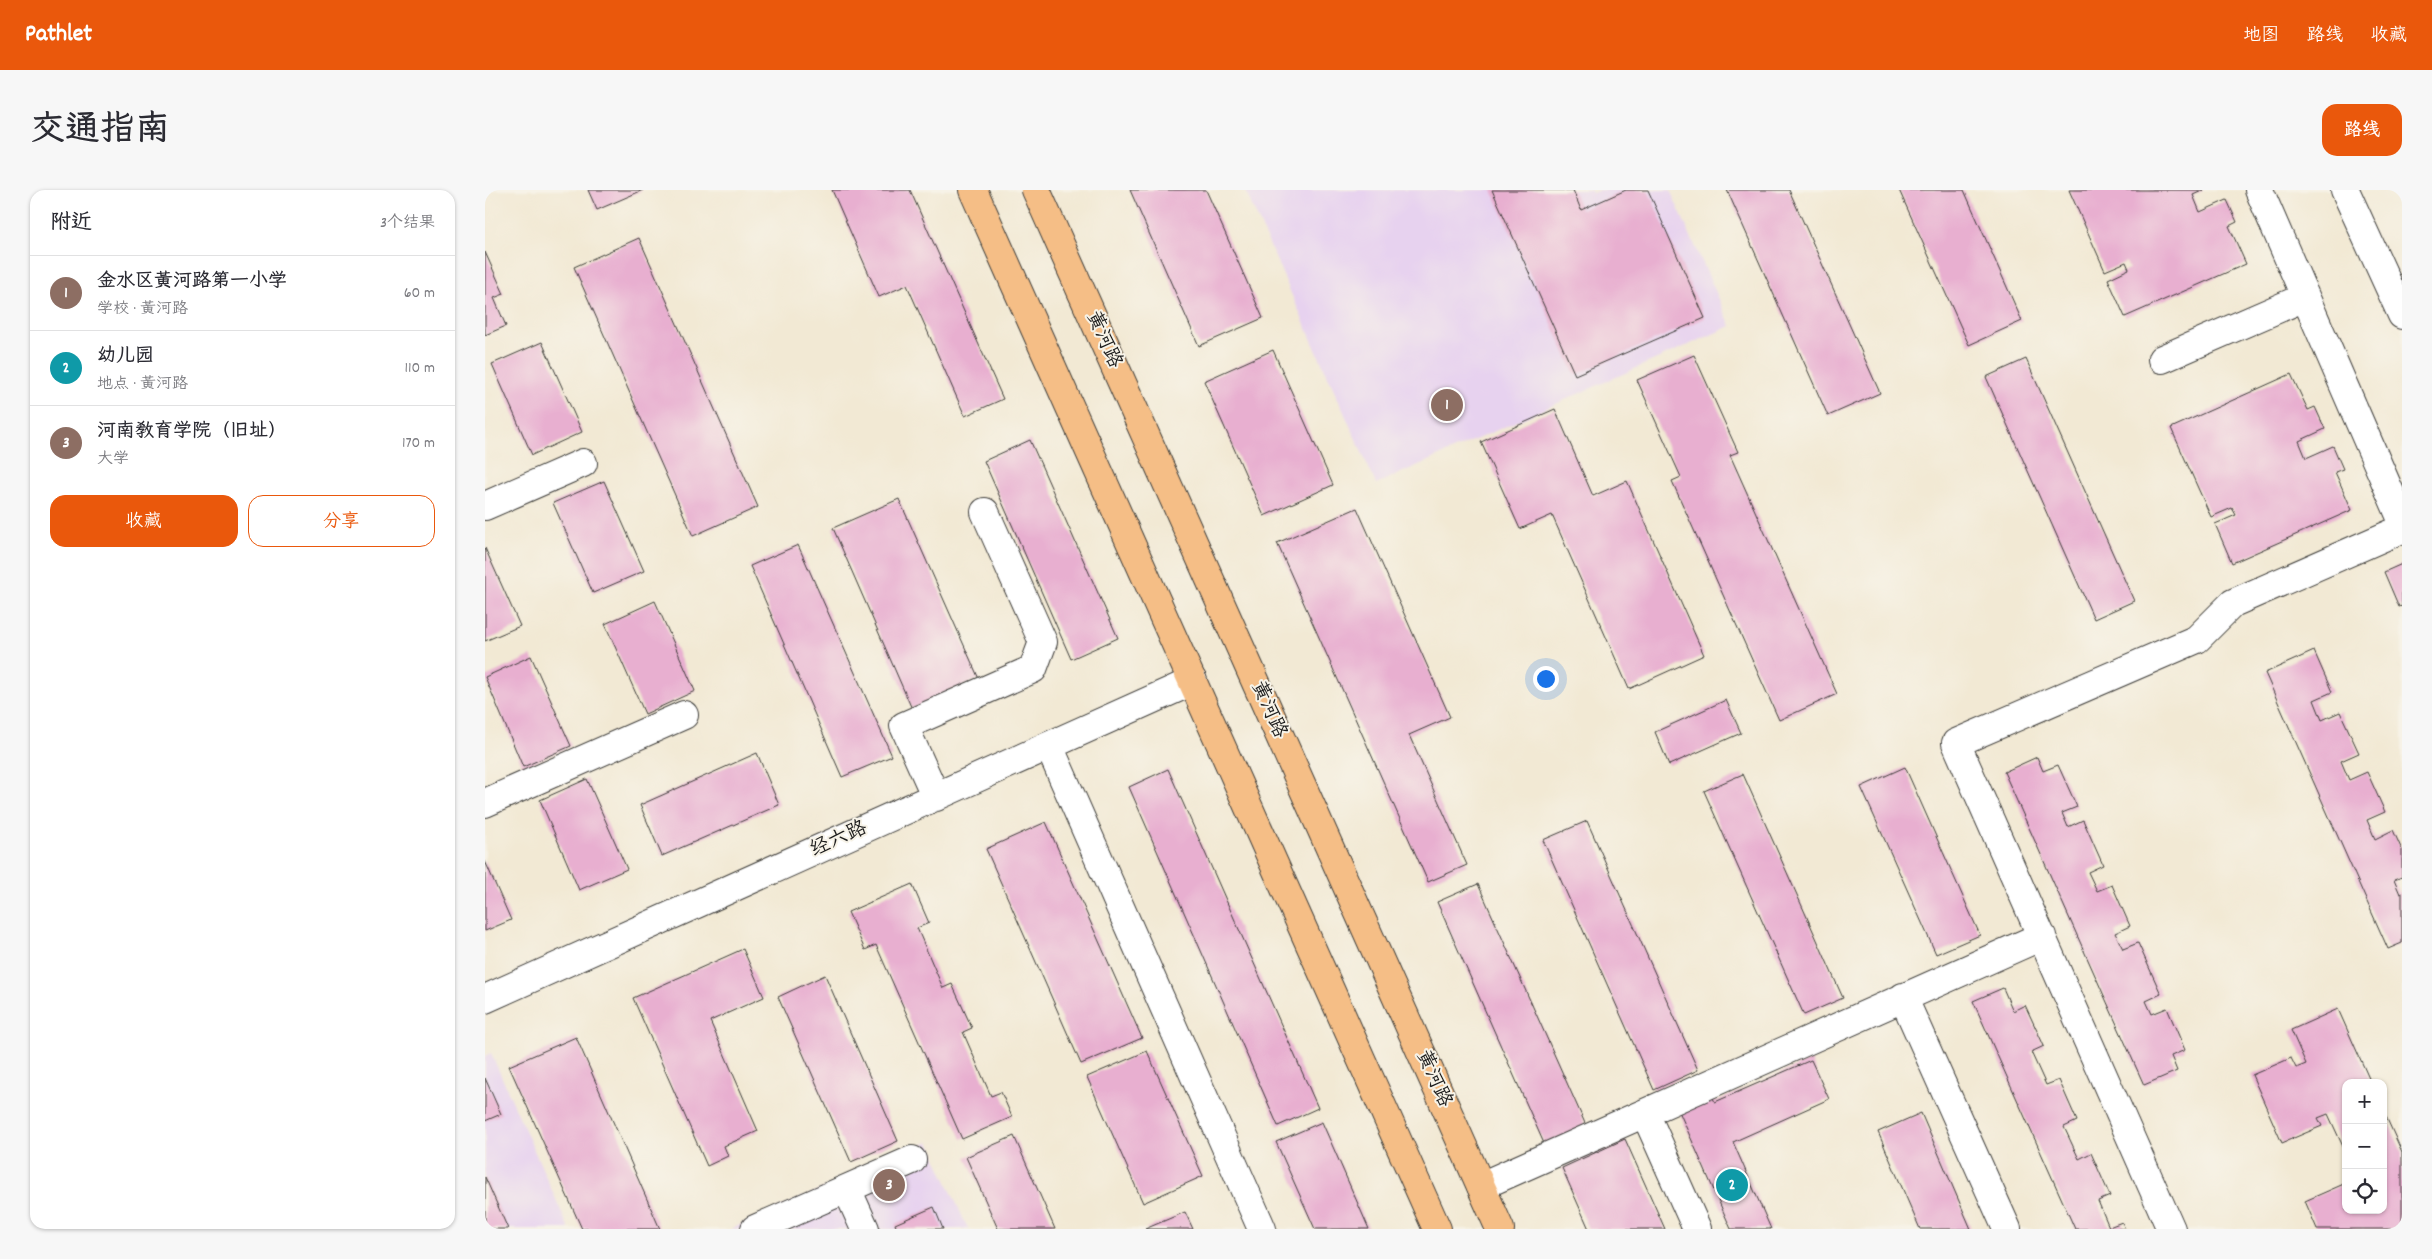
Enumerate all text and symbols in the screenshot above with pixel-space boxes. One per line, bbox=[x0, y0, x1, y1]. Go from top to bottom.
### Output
text: Pathlet bbox=[25, 18, 92, 52]
text: 地图 bbox=[2243, 24, 2279, 49]
text: 路线 bbox=[2307, 24, 2343, 49]
text: 收藏 bbox=[2371, 24, 2407, 49]
button: 路线 bbox=[2322, 104, 2402, 156]
text: 交通指南 bbox=[30, 107, 170, 157]
text: 附近 bbox=[50, 209, 92, 239]
text: 3个结果 bbox=[380, 212, 435, 235]
text: 金水区黄河路第一小学 bbox=[97, 269, 287, 296]
text: 1 bbox=[64, 282, 68, 305]
text: 60 m bbox=[404, 282, 435, 305]
text: 学校 · 黄河路 bbox=[97, 298, 188, 321]
street label: 黄河路 bbox=[1078, 307, 1128, 374]
text: 幼儿园 bbox=[97, 344, 154, 371]
text: 2 bbox=[63, 357, 70, 380]
text: 110 m bbox=[405, 357, 435, 380]
text: 地点 · 黄河路 bbox=[97, 373, 188, 396]
pin: 1 bbox=[1431, 386, 1463, 424]
text: 河南教育学院（旧址） bbox=[97, 419, 287, 446]
text: 3 bbox=[62, 432, 70, 455]
text: 170 m bbox=[402, 432, 435, 455]
text: 大学 bbox=[97, 448, 129, 471]
button: 收藏 bbox=[50, 495, 238, 547]
button: 分享 bbox=[248, 495, 435, 547]
your location bbox=[1533, 666, 1559, 692]
street label: 黄河路 bbox=[1243, 677, 1293, 744]
street label: 经六路 bbox=[806, 815, 873, 865]
street label: 黄河路 bbox=[1408, 1046, 1458, 1113]
map controls bbox=[2342, 1079, 2387, 1214]
button: + bbox=[2342, 1079, 2387, 1124]
button: − bbox=[2342, 1124, 2387, 1169]
pin: 3 bbox=[873, 1166, 905, 1204]
pin: 2 bbox=[1716, 1166, 1748, 1204]
button: locate bbox=[2342, 1169, 2387, 1214]

